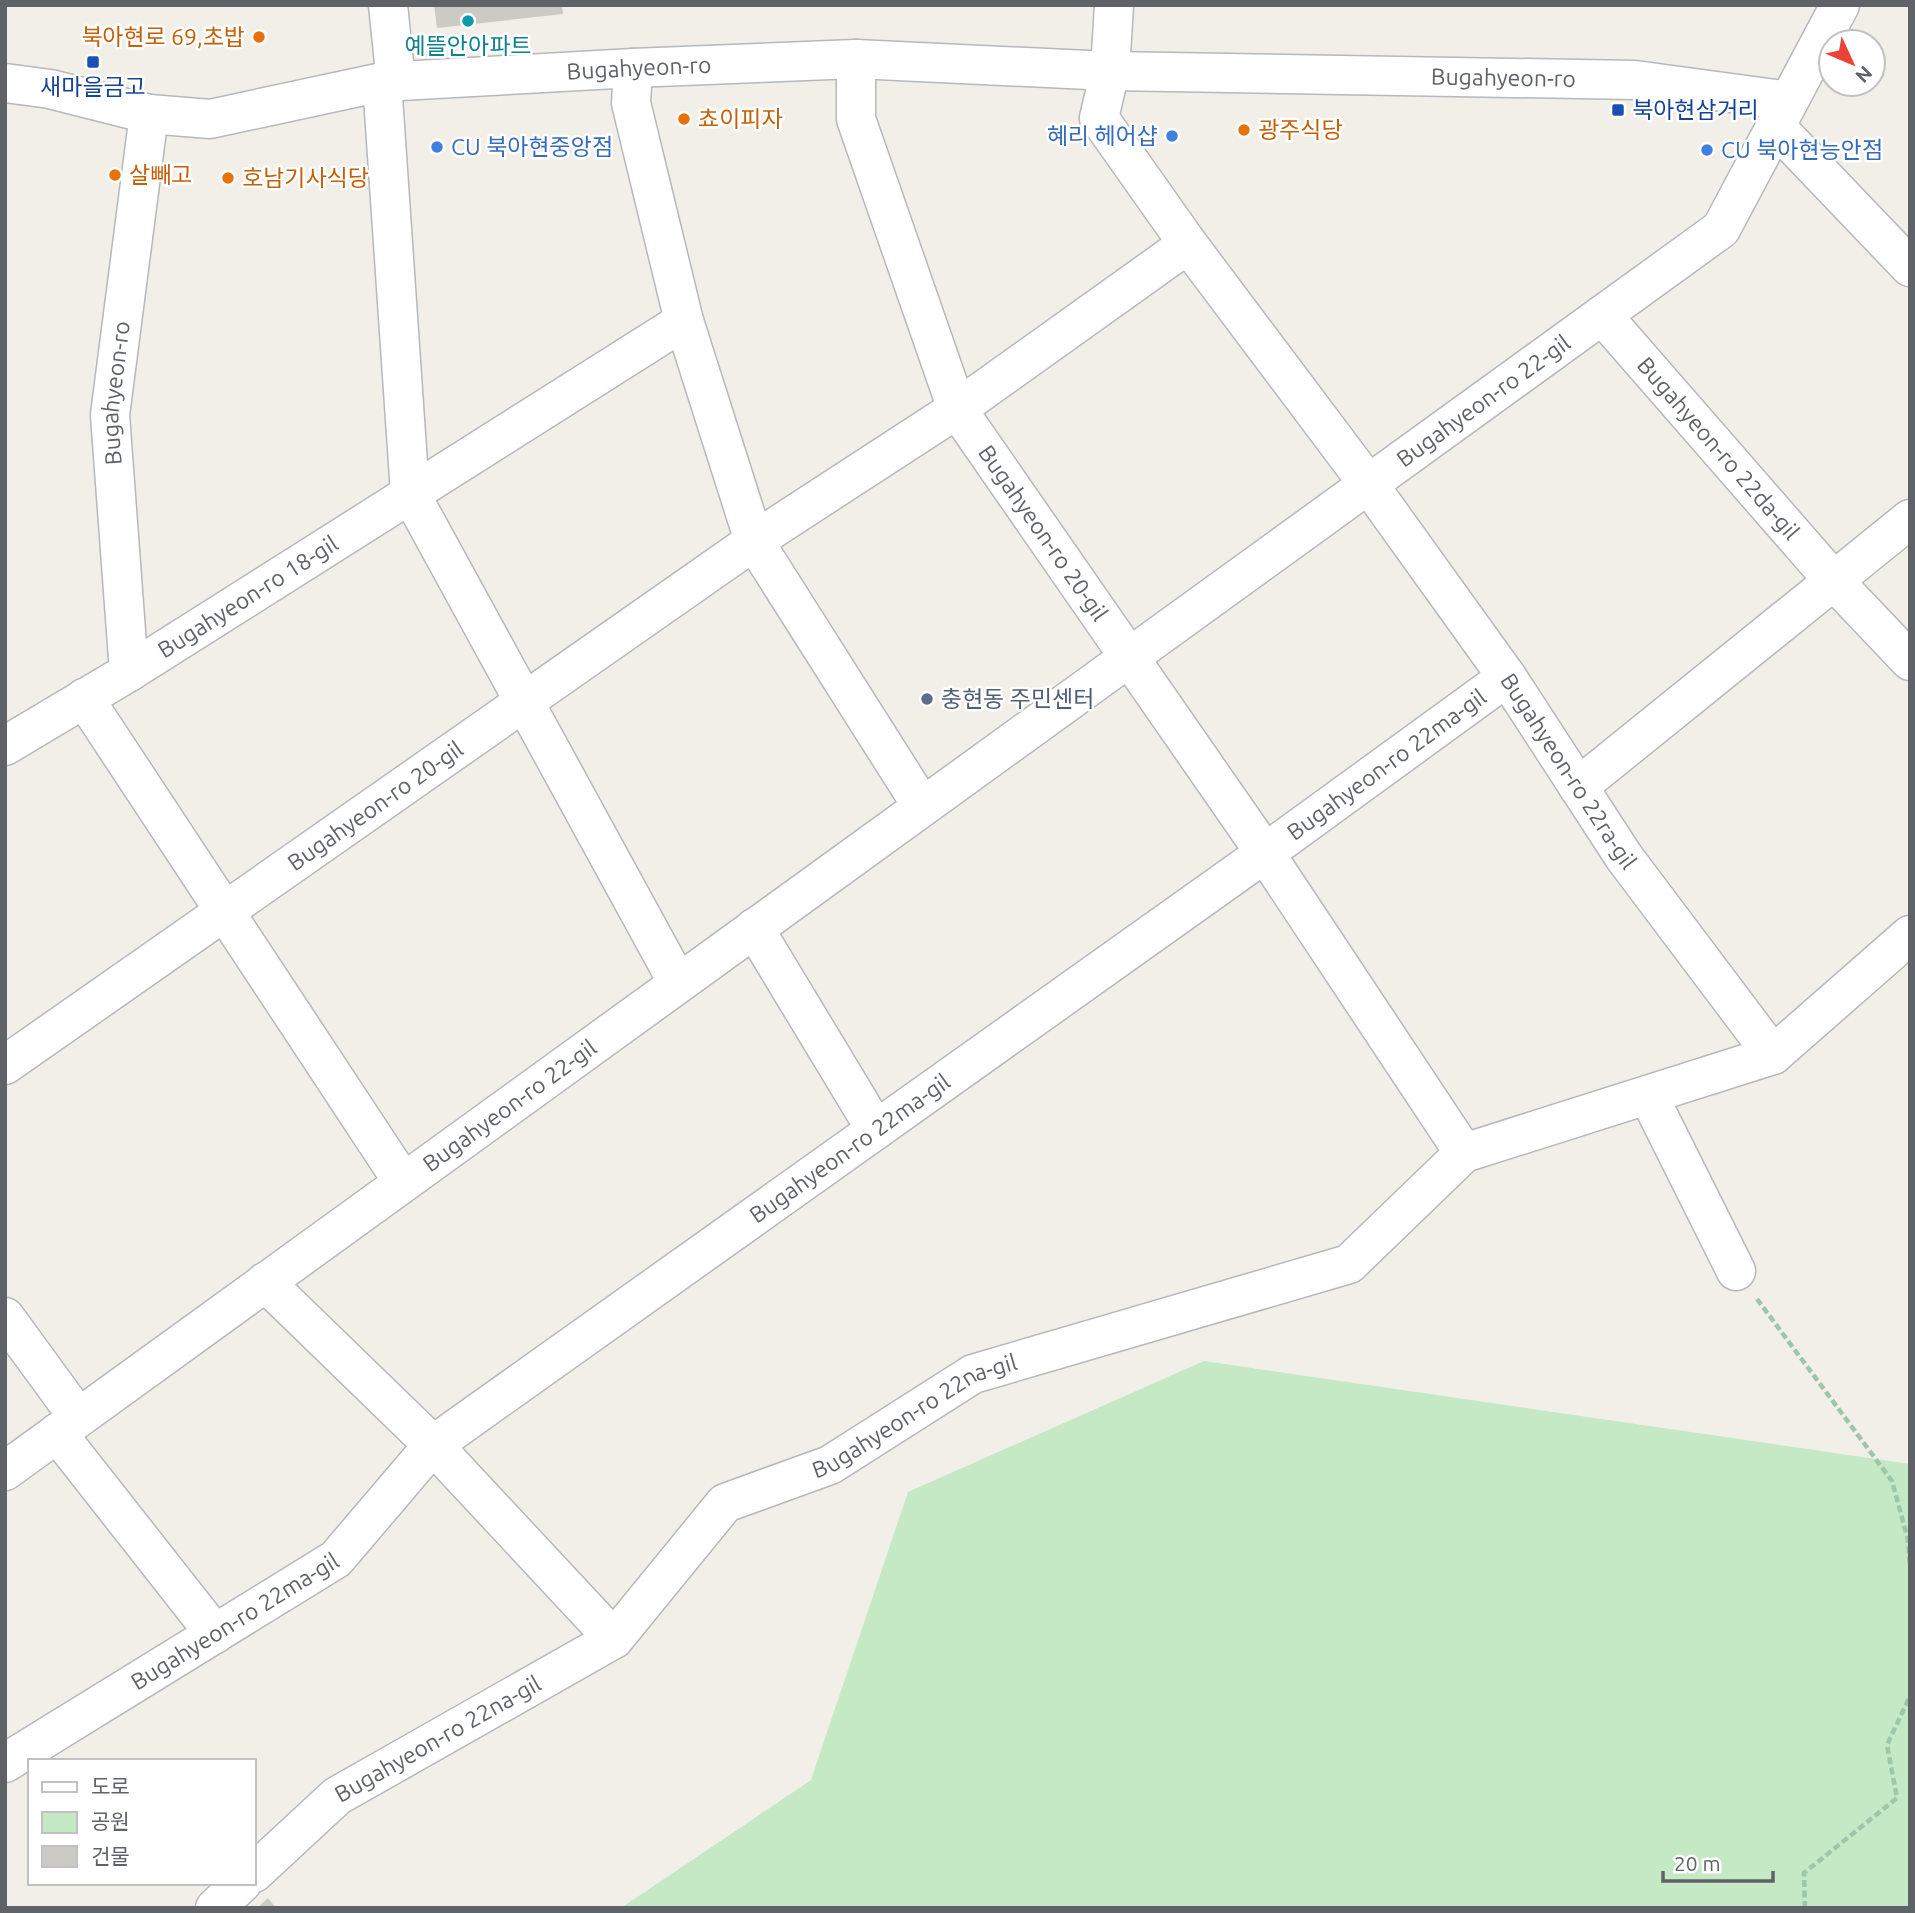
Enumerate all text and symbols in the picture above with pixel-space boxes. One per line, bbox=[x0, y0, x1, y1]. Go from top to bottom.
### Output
marker: 예뜰안아파트 bbox=[460, 13, 476, 29]
place label: 북아현로 69,초밥 bbox=[81, 24, 245, 49]
north arrow bbox=[1817, 28, 1887, 98]
marker: 북아현로 69,초밥 bbox=[251, 29, 267, 45]
place label: 예뜰안아파트 bbox=[405, 33, 531, 58]
street label: Bugahyeon-ro bbox=[566, 52, 712, 84]
marker: 새마을금고 bbox=[85, 54, 101, 70]
text: N bbox=[1851, 62, 1877, 88]
street label: Bugahyeon-ro bbox=[1431, 64, 1576, 91]
place label: 새마을금고 bbox=[40, 74, 146, 99]
place label: 북아현삼거리 bbox=[1632, 97, 1759, 122]
marker: 북아현삼거리 bbox=[1610, 102, 1626, 118]
place label: 쵸이피자 bbox=[698, 106, 783, 131]
marker: 쵸이피자 bbox=[676, 111, 692, 127]
place label: 광주식당 bbox=[1258, 117, 1343, 142]
marker: 광주식당 bbox=[1236, 122, 1252, 138]
place label: 혜리 헤어샵 bbox=[1047, 123, 1158, 148]
marker: 혜리 헤어샵 bbox=[1164, 128, 1180, 144]
place label: CU 북아현중앙점 bbox=[451, 134, 613, 159]
place label: CU 북아현능안점 bbox=[1721, 137, 1883, 162]
marker: CU 북아현중앙점 bbox=[429, 139, 445, 155]
marker: CU 북아현능안점 bbox=[1699, 142, 1715, 158]
place label: 살빼고 bbox=[129, 162, 192, 187]
place label: 호남기사식당 bbox=[242, 165, 369, 190]
marker: 살빼고 bbox=[107, 167, 123, 183]
marker: 호남기사식당 bbox=[220, 170, 236, 186]
street label: Bugahyeon-ro bbox=[97, 319, 134, 466]
street label: Bugahyeon-ro 22-gil bbox=[1392, 330, 1575, 472]
street label: Bugahyeon-ro 22da-gil bbox=[1633, 352, 1805, 544]
street label: Bugahyeon-ro 20-gil bbox=[974, 440, 1113, 625]
street label: Bugahyeon-ro 18-gil bbox=[153, 530, 342, 662]
street label: Bugahyeon-ro 22ra-gil bbox=[1496, 669, 1642, 874]
street label: Bugahyeon-ro 22ma-gil bbox=[1282, 684, 1490, 845]
place label: 충현동 주민센터 bbox=[941, 686, 1094, 711]
marker: 충현동 주민센터 bbox=[919, 691, 935, 707]
street label: Bugahyeon-ro 20-gil bbox=[283, 736, 467, 875]
street label: Bugahyeon-ro 22-gil bbox=[418, 1034, 601, 1176]
street label: Bugahyeon-ro 22ma-gil bbox=[745, 1068, 954, 1228]
street label: Bugahyeon-ro 22na-gil bbox=[809, 1349, 1020, 1482]
street label: Bugahyeon-ro 22ma-gil bbox=[126, 1547, 343, 1694]
street label: Bugahyeon-ro 22na-gil bbox=[330, 1670, 545, 1807]
legend bbox=[28, 1759, 256, 1885]
text: 도로 bbox=[91, 1774, 130, 1798]
text: 공원 bbox=[91, 1809, 130, 1833]
scale bar bbox=[1663, 1840, 1773, 1884]
text: 건물 bbox=[91, 1844, 130, 1868]
text: 20 m bbox=[1674, 1851, 1721, 1875]

